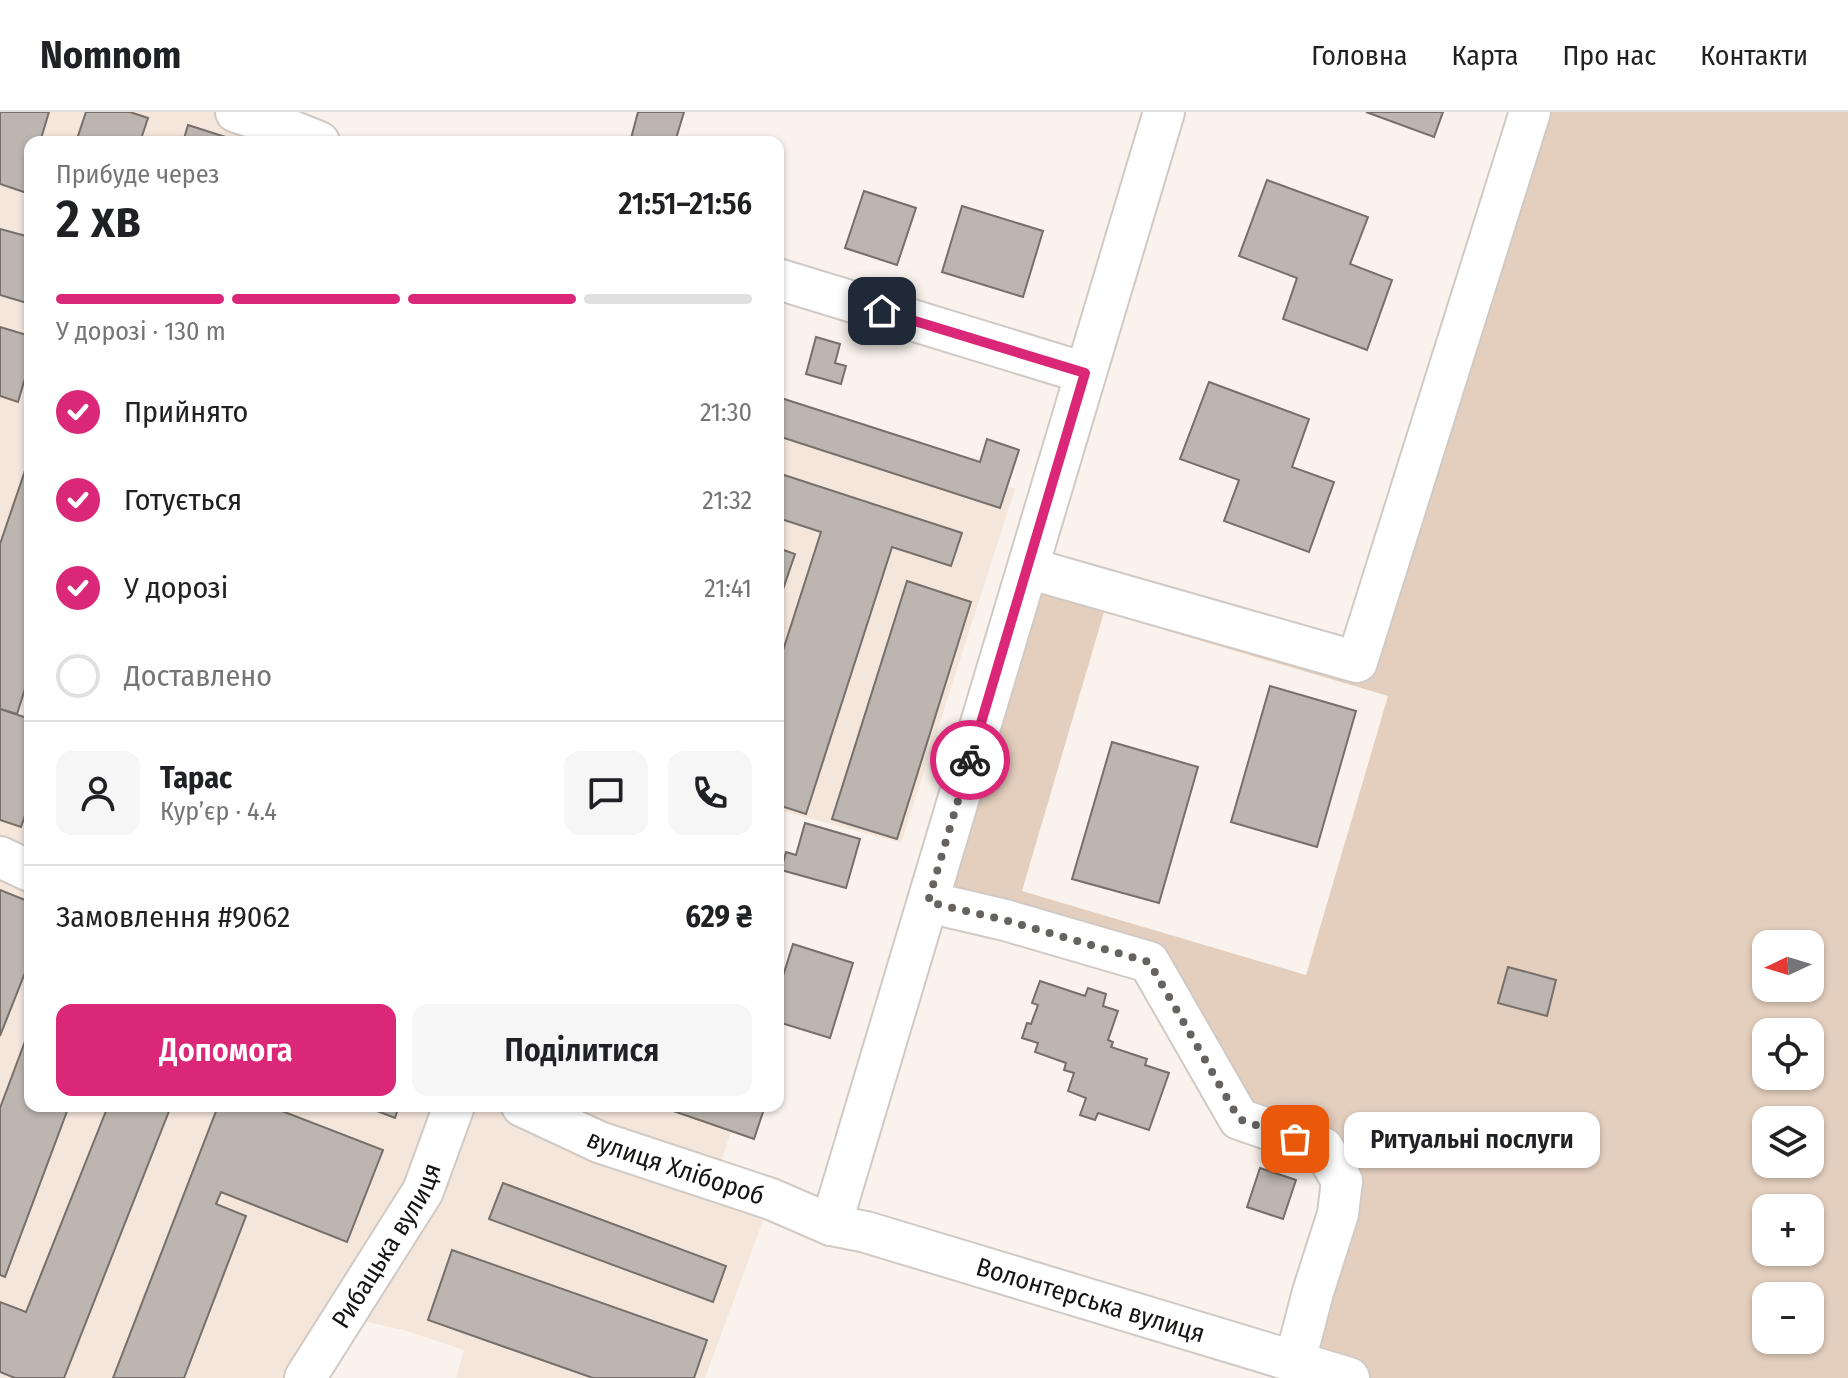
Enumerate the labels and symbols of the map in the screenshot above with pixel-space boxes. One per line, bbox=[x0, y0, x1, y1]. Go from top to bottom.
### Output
pin bbox=[848, 277, 916, 345]
courier bbox=[930, 720, 1010, 800]
north arrow bbox=[1752, 930, 1824, 1002]
pin bbox=[1261, 1105, 1329, 1173]
callout: Ритуальні послуги bbox=[1343, 1111, 1599, 1167]
street label: вулиця Хлібороб bbox=[582, 1123, 769, 1211]
street label: Рибацька вулиця bbox=[325, 1159, 447, 1334]
street label: Волонтерська вулиця bbox=[973, 1251, 1209, 1349]

